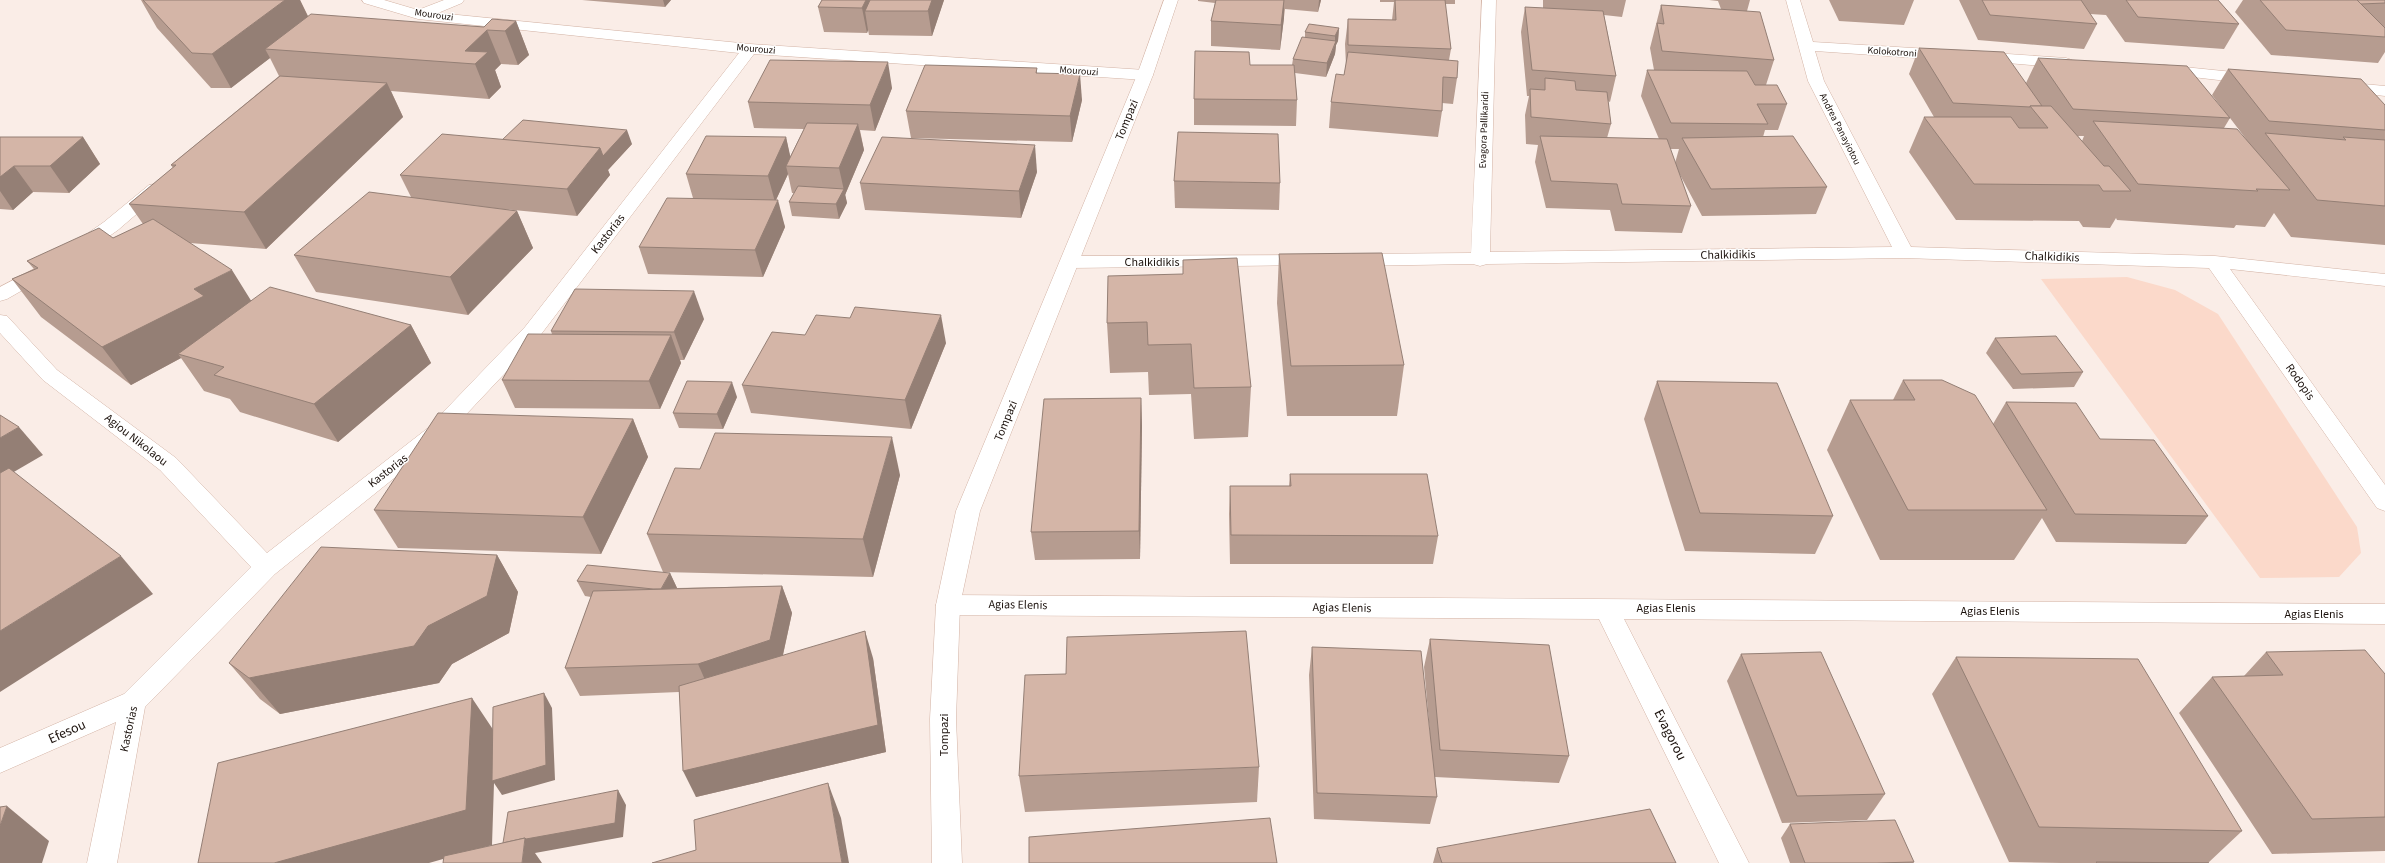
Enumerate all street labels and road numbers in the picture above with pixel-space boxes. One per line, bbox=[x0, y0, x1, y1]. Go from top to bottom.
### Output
street label: Mourouzi bbox=[414, 5, 454, 25]
street label: Mourouzi bbox=[736, 40, 776, 58]
street label: Kolokotroni bbox=[1867, 43, 1917, 61]
street label: Mourouzi bbox=[1059, 63, 1099, 79]
street label: Evagora Pallikaridi bbox=[1476, 91, 1492, 169]
street label: Andrea Panayiotou bbox=[1816, 91, 1864, 167]
street label: Tompazi bbox=[1111, 97, 1143, 143]
street label: Kastorias bbox=[587, 210, 629, 258]
street label: Chalkidikis bbox=[1700, 246, 1756, 264]
street label: Chalkidikis bbox=[2024, 248, 2080, 266]
street label: Chalkidikis bbox=[1125, 254, 1179, 271]
street label: Rodopis bbox=[2281, 360, 2319, 404]
street label: Tompazi bbox=[990, 398, 1022, 444]
street label: Agiou Nikolaou bbox=[101, 410, 171, 470]
street label: Kastorias bbox=[364, 450, 412, 492]
street label: Agias Elenis bbox=[988, 596, 1048, 614]
street label: Agias Elenis bbox=[1312, 599, 1372, 617]
street label: Agias Elenis bbox=[1637, 600, 1695, 617]
street label: Agias Elenis bbox=[1961, 603, 2019, 620]
street label: Agias Elenis bbox=[2285, 606, 2343, 623]
street label: Kastorias bbox=[116, 705, 142, 753]
street label: Evagorou bbox=[1649, 706, 1691, 764]
street label: Tompazi bbox=[936, 714, 953, 756]
street label: Efesou bbox=[45, 715, 89, 749]

